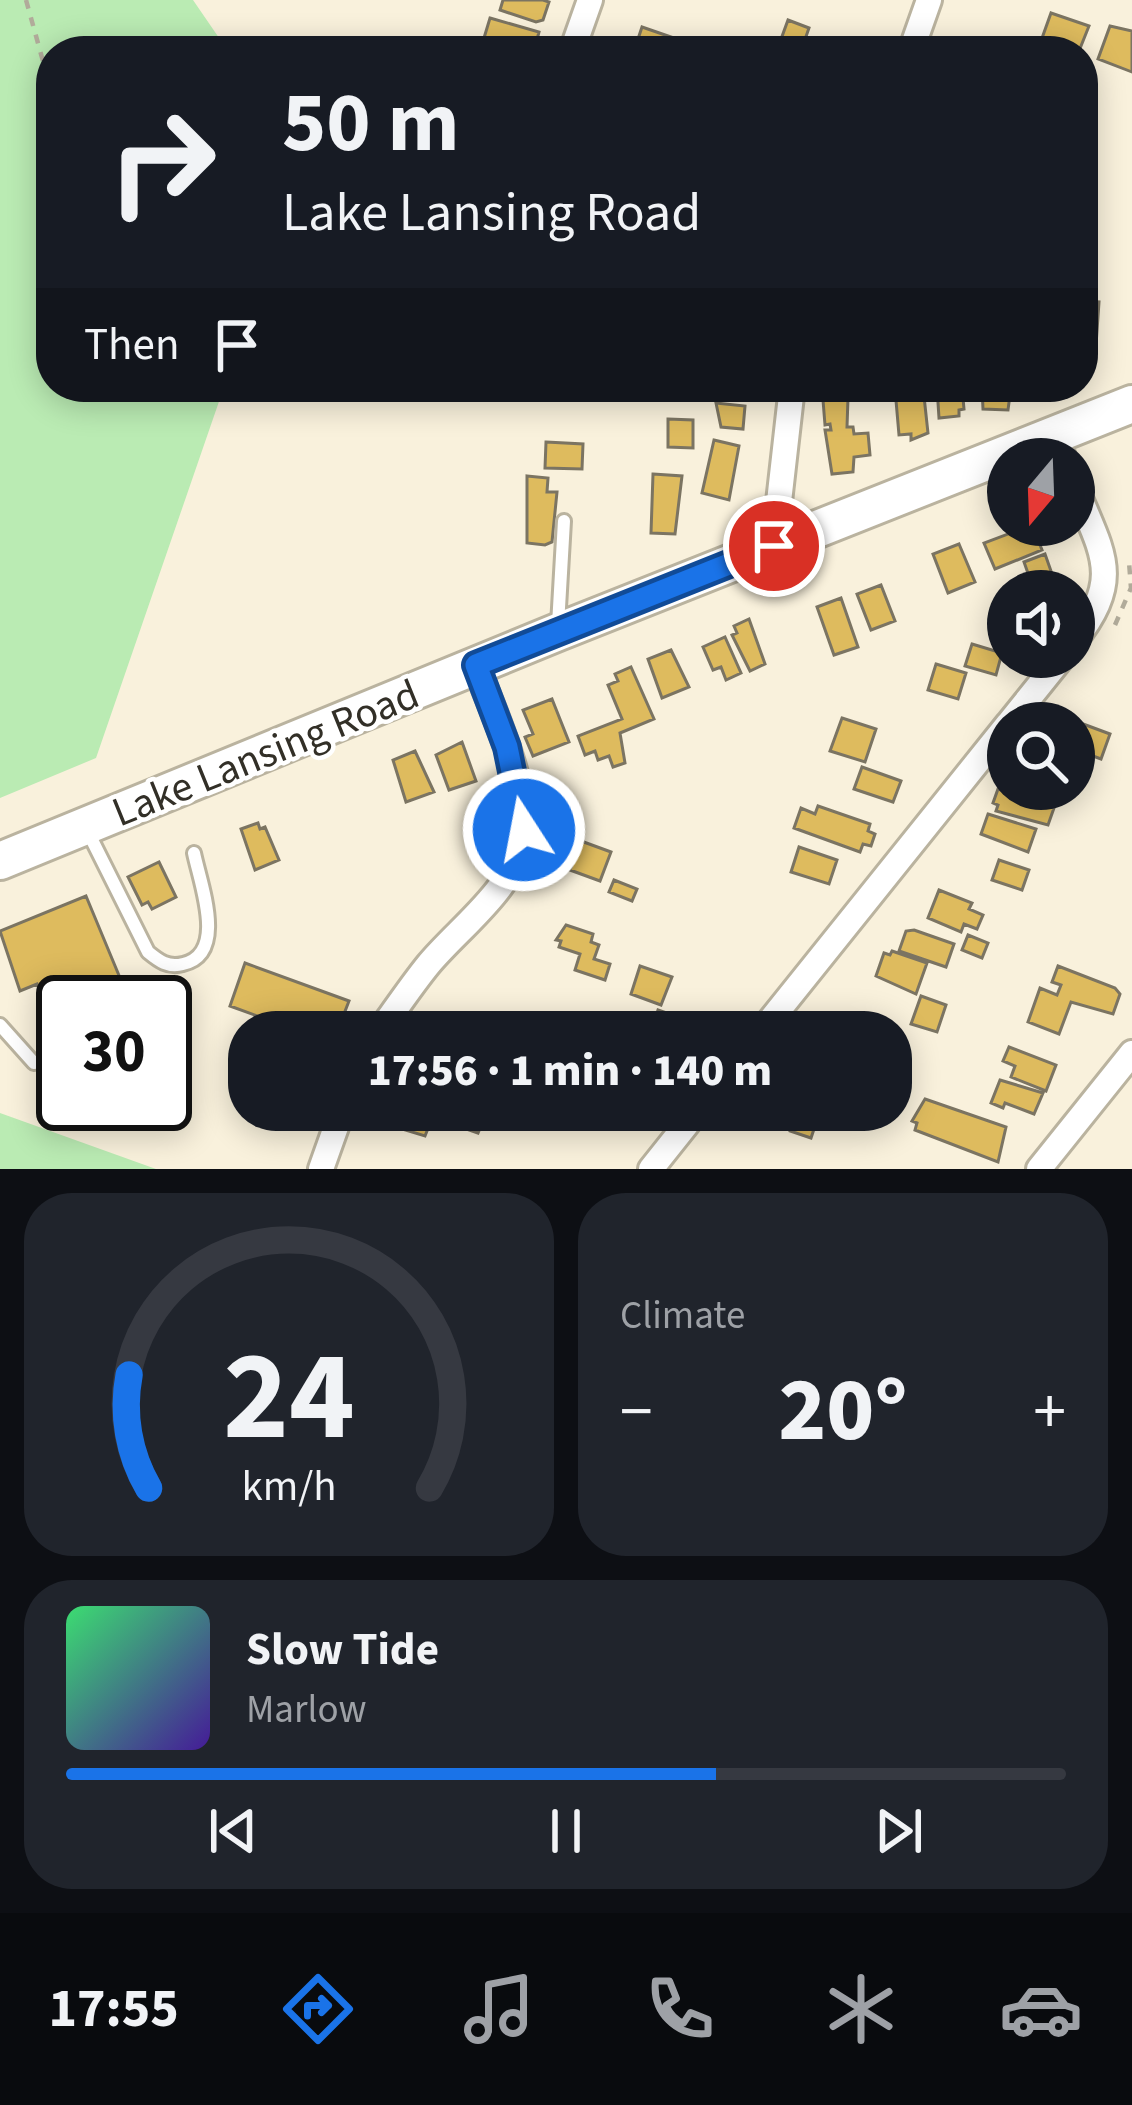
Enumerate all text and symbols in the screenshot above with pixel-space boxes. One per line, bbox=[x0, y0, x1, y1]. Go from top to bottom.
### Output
text: 50 m bbox=[282, 64, 460, 184]
icon: right bbox=[84, 84, 240, 240]
text: Lake Lansing Road bbox=[282, 175, 701, 252]
icon: arrive bbox=[204, 312, 270, 378]
text: Then bbox=[84, 313, 180, 377]
north arrow bbox=[987, 438, 1095, 546]
map controls bbox=[987, 438, 1095, 810]
pin bbox=[723, 495, 825, 597]
icon: arrive bbox=[741, 513, 807, 579]
button: sound bbox=[987, 570, 1095, 678]
street label: Lake Lansing Road bbox=[103, 665, 428, 843]
button: search bbox=[987, 702, 1095, 810]
position arrow bbox=[461, 767, 587, 893]
speed limit sign: 30 bbox=[36, 975, 192, 1131]
text: 17:56 · 1 min · 140 m bbox=[368, 1039, 772, 1103]
text: Climate bbox=[620, 1288, 745, 1344]
text: 24 bbox=[223, 1309, 355, 1487]
text: 20° bbox=[778, 1347, 908, 1475]
text: − bbox=[620, 1365, 653, 1459]
text: + bbox=[1033, 1365, 1066, 1459]
text: km/h bbox=[241, 1455, 337, 1516]
text: Slow Tide bbox=[246, 1618, 439, 1682]
text: Marlow bbox=[246, 1682, 367, 1738]
icon: previous bbox=[200, 1798, 266, 1864]
icon: pause bbox=[533, 1798, 599, 1864]
icon: next bbox=[866, 1798, 932, 1864]
icon: directions bbox=[276, 1967, 360, 2051]
icon: music bbox=[457, 1967, 541, 2051]
icon: phone bbox=[638, 1967, 722, 2051]
icon: climate bbox=[819, 1967, 903, 2051]
icon: car bbox=[999, 1967, 1083, 2051]
text: 17:55 bbox=[48, 1971, 179, 2048]

